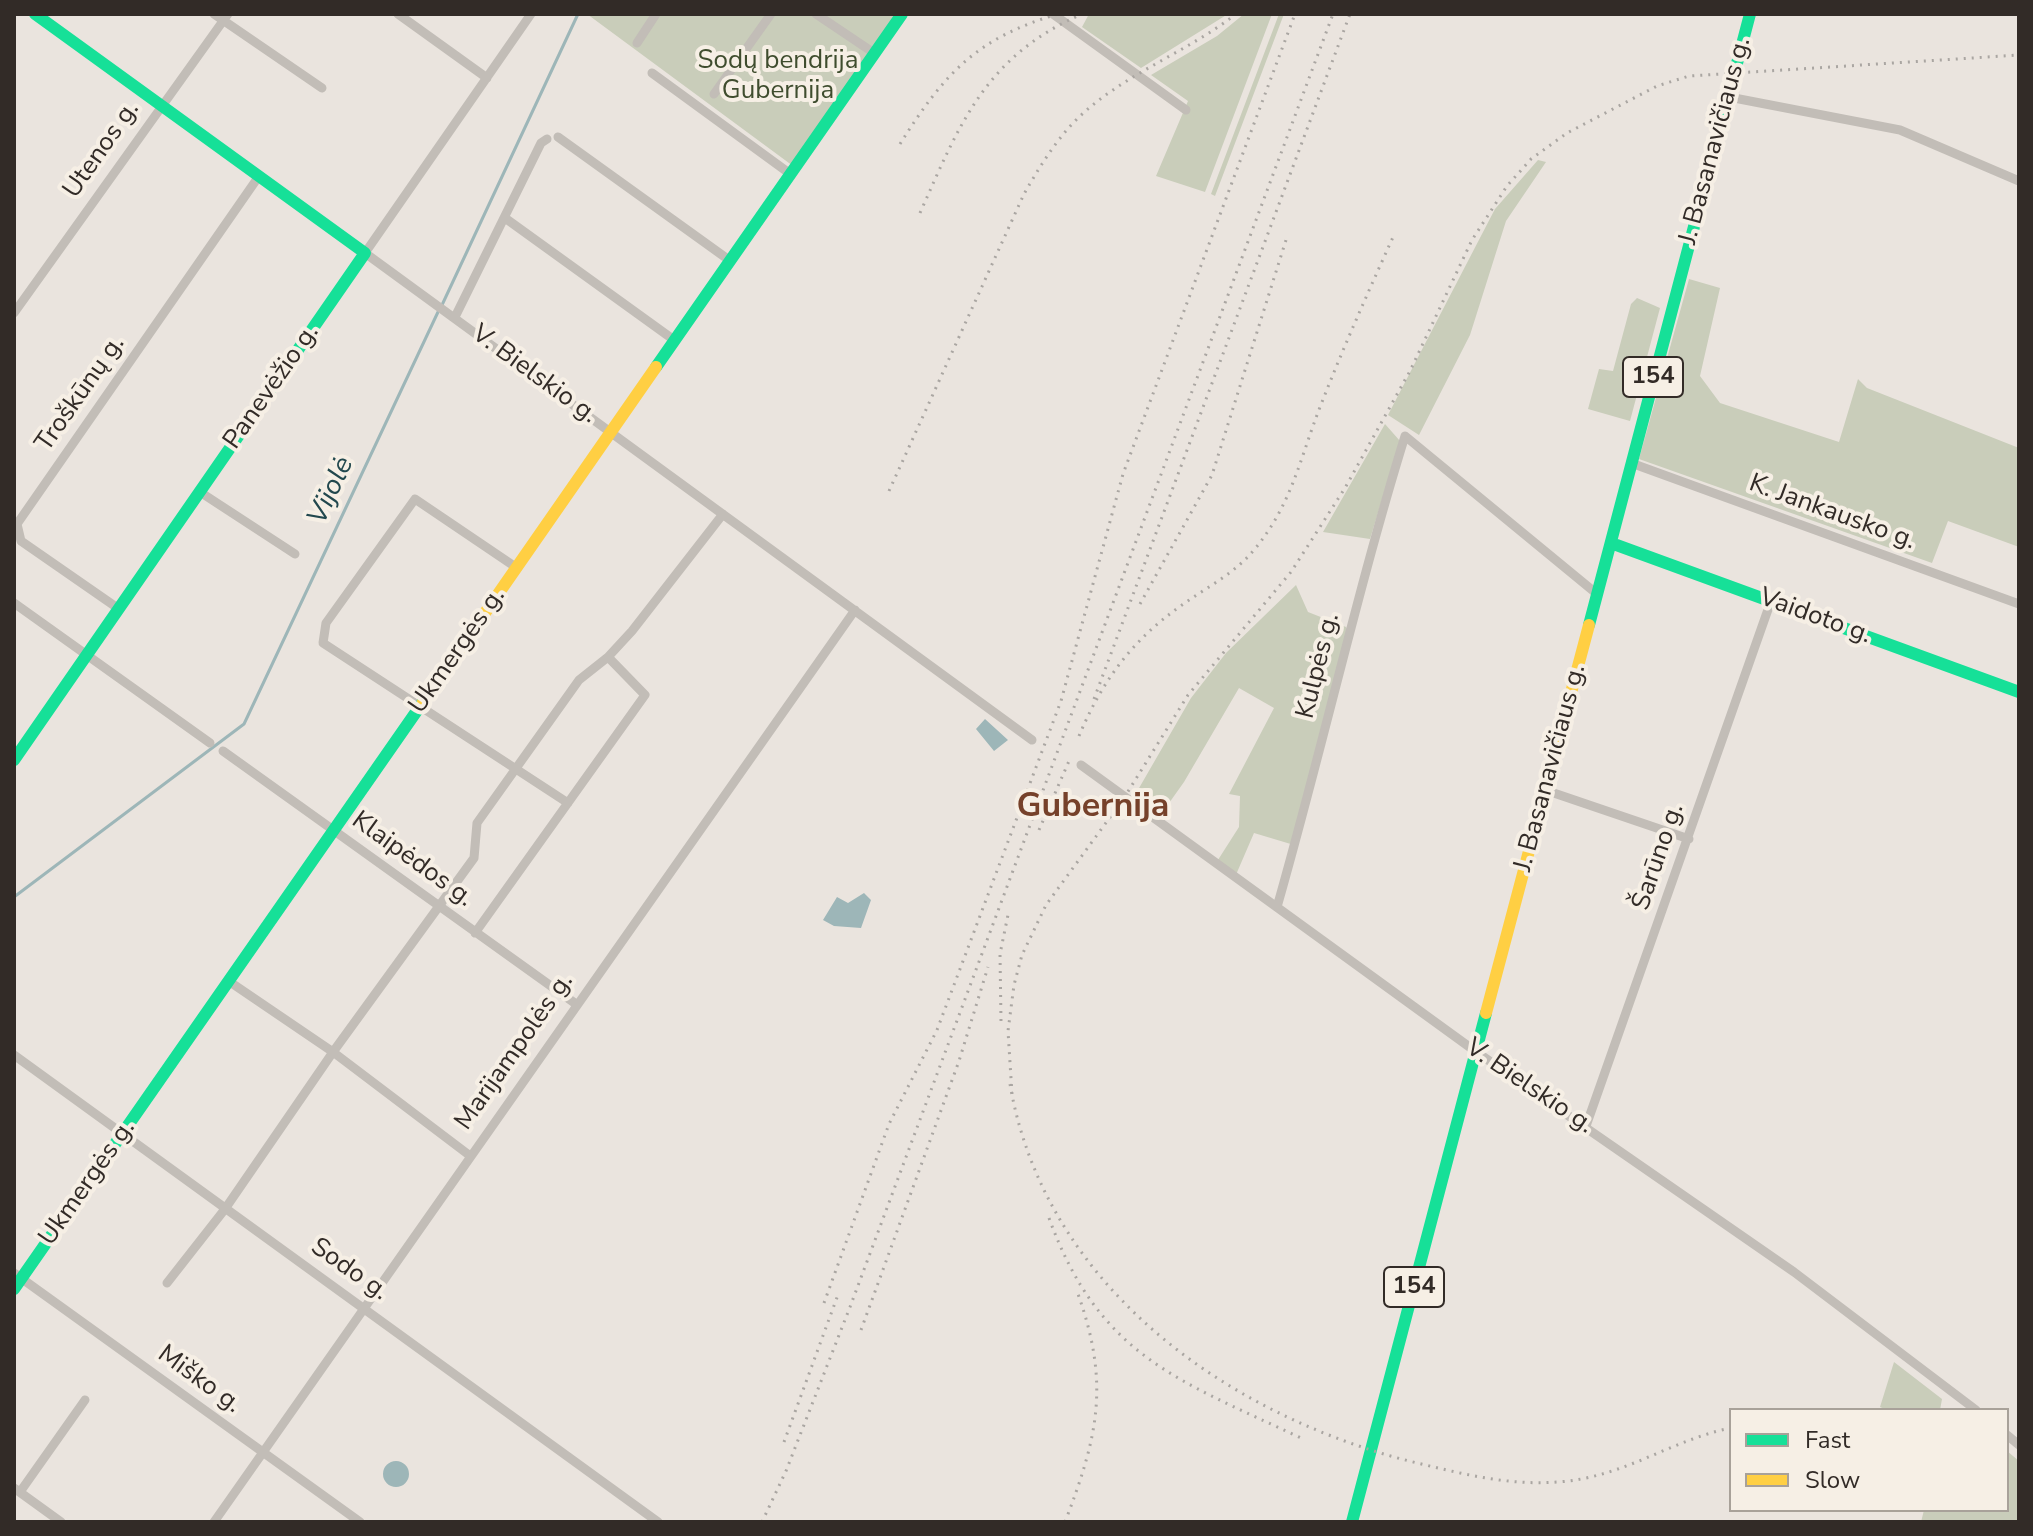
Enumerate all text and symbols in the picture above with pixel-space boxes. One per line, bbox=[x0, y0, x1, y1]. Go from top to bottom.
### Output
street label: J. Basanavičiaus g. bbox=[1673, 34, 1759, 248]
park label: Sodų bendrija Gubernija bbox=[697, 46, 859, 108]
street label: Utenos g. bbox=[57, 95, 147, 205]
street label: Panevėžio g. bbox=[218, 319, 326, 455]
street label: V. Bielskio g. bbox=[465, 319, 603, 431]
street label: Troškūnų g. bbox=[30, 330, 132, 458]
road number: 154 bbox=[1623, 357, 1683, 397]
water label: Vijolė bbox=[302, 452, 362, 530]
street label: K. Jankausko g. bbox=[1745, 468, 1919, 558]
street label: Ukmergės g. bbox=[403, 582, 513, 720]
street label: Vaidoto g. bbox=[1755, 582, 1875, 652]
street label: Kulpės g. bbox=[1291, 610, 1347, 722]
street label: J. Basanavičiaus g. bbox=[1508, 661, 1594, 875]
district label: Gubernija bbox=[1017, 788, 1169, 828]
street label: Šarūno g. bbox=[1626, 800, 1692, 914]
street label: Klaipėdos g. bbox=[345, 805, 479, 915]
street label: Marijampolės g. bbox=[449, 967, 581, 1137]
street label: V. Bielskio g. bbox=[1459, 1033, 1599, 1141]
street label: Ukmergės g. bbox=[33, 1114, 143, 1252]
street label: Sodo g. bbox=[304, 1232, 394, 1308]
road number: 154 bbox=[1384, 1267, 1444, 1307]
street label: Miško g. bbox=[151, 1339, 247, 1421]
legend bbox=[1729, 1408, 2009, 1512]
text: Fast bbox=[1805, 1424, 1850, 1456]
text: Slow bbox=[1805, 1464, 1860, 1496]

